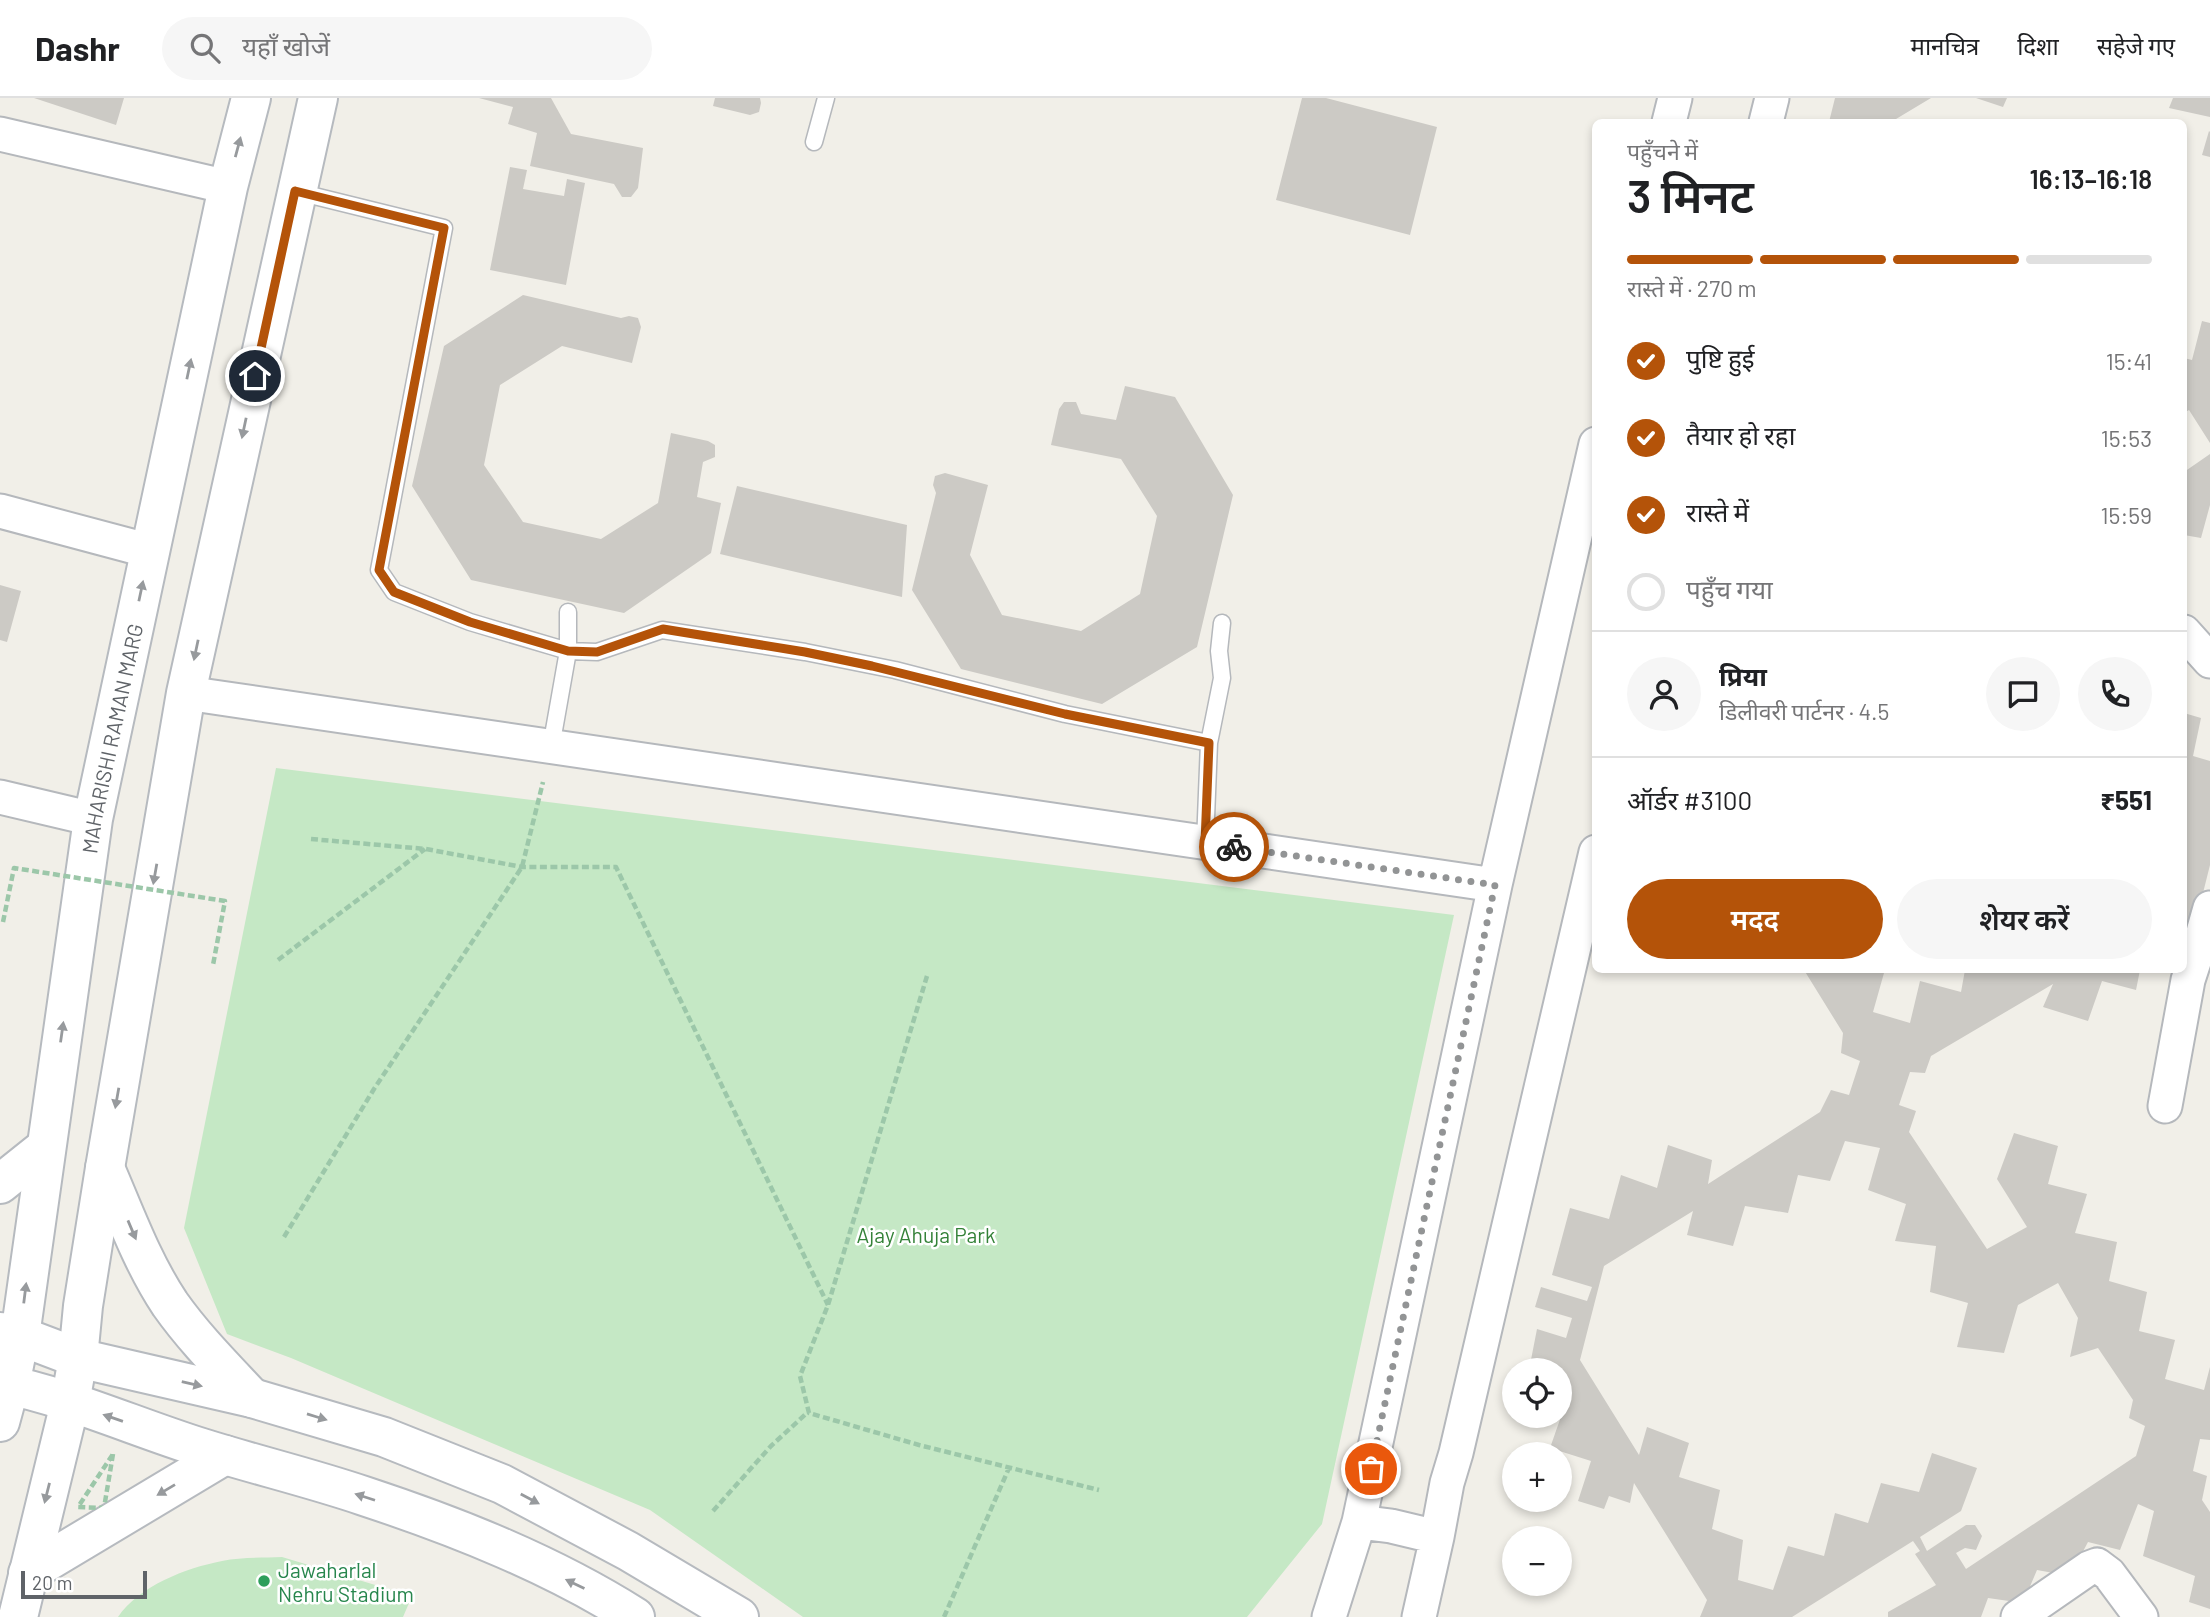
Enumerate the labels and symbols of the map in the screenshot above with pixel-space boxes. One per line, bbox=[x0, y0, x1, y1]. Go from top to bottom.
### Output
one-way arrow bbox=[233, 136, 244, 158]
pin bbox=[225, 346, 285, 406]
one-way arrow bbox=[183, 358, 194, 380]
one-way arrow bbox=[238, 417, 249, 439]
one-way arrow bbox=[136, 580, 147, 602]
street label: MAHARISHI RAMAN MARG bbox=[76, 621, 147, 855]
one-way arrow bbox=[190, 639, 201, 661]
courier bbox=[1199, 812, 1269, 882]
one-way arrow bbox=[149, 863, 160, 885]
one-way arrow bbox=[56, 1021, 67, 1043]
one-way arrow bbox=[111, 1087, 122, 1109]
one-way arrow bbox=[126, 1220, 137, 1241]
park label: Ajay Ahuja Park bbox=[856, 1222, 996, 1247]
one-way arrow bbox=[20, 1282, 31, 1304]
one-way arrow bbox=[182, 1379, 204, 1390]
one-way arrow bbox=[103, 1412, 124, 1423]
one-way arrow bbox=[307, 1413, 328, 1423]
pin bbox=[1341, 1439, 1401, 1499]
one-way arrow bbox=[41, 1482, 52, 1504]
one-way arrow bbox=[157, 1484, 176, 1496]
one-way arrow bbox=[355, 1491, 376, 1502]
one-way arrow bbox=[520, 1492, 540, 1504]
place label: Jawaharlal Nehru Stadium bbox=[278, 1557, 414, 1606]
scale bar bbox=[21, 1568, 147, 1600]
marker: Jawaharlal Nehru Stadium bbox=[256, 1573, 272, 1589]
one-way arrow bbox=[565, 1578, 585, 1589]

